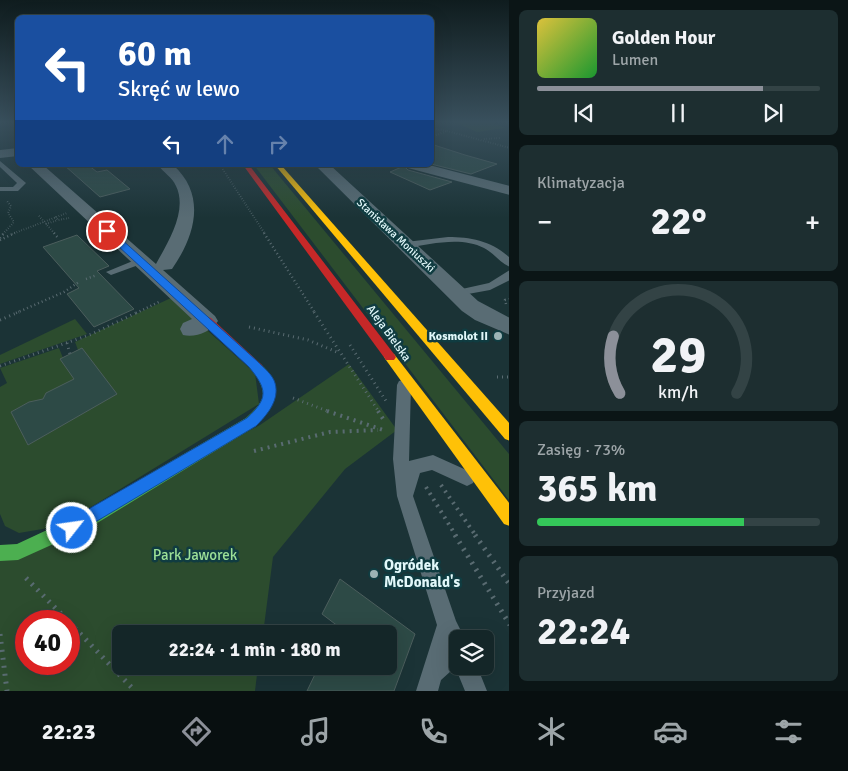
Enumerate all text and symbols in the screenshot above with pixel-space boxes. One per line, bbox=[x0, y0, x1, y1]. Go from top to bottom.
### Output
text: Golden Hour bbox=[612, 26, 715, 50]
text: 60 m bbox=[118, 32, 192, 75]
icon: left bbox=[35, 35, 100, 100]
text: Lumen bbox=[612, 50, 658, 70]
text: Skręć w lewo bbox=[118, 75, 240, 102]
icon: previous bbox=[570, 99, 598, 127]
icon: pause bbox=[664, 99, 692, 127]
icon: next bbox=[759, 99, 787, 127]
icon: left bbox=[158, 130, 186, 158]
icon: ahead bbox=[211, 130, 239, 158]
icon: right bbox=[264, 130, 292, 158]
text: Klimatyzacja bbox=[537, 173, 625, 193]
street label: Stanisława Moniuszki bbox=[354, 196, 437, 275]
text: 22° bbox=[650, 198, 707, 245]
text: − bbox=[537, 205, 552, 239]
text: + bbox=[805, 205, 820, 239]
pin bbox=[86, 210, 128, 252]
icon: arrive bbox=[93, 217, 121, 245]
street label: Aleja Bielska bbox=[363, 302, 414, 364]
text: 29 bbox=[650, 323, 707, 387]
place label: Kosmolot II bbox=[429, 329, 488, 344]
marker: Kosmolot II bbox=[492, 330, 504, 342]
text: km/h bbox=[658, 381, 699, 403]
text: Zasięg · 73% bbox=[537, 440, 625, 460]
text: 365 km bbox=[537, 465, 658, 512]
position arrow bbox=[45, 501, 97, 553]
park label: Park Jaworek bbox=[153, 546, 238, 564]
place label: Ogródek McDonald's bbox=[384, 556, 461, 591]
marker: Ogródek McDonald's bbox=[368, 568, 380, 580]
text: Przyjazd bbox=[537, 583, 595, 603]
text: 22:24 bbox=[537, 608, 630, 655]
speed limit sign: 40 bbox=[15, 610, 80, 675]
map controls bbox=[449, 630, 494, 675]
button: layers bbox=[449, 630, 494, 675]
text: 22:24 · 1 min · 180 m bbox=[168, 638, 341, 662]
icon: directions bbox=[179, 714, 214, 749]
icon: music bbox=[298, 714, 333, 749]
icon: phone bbox=[416, 714, 451, 749]
icon: climate bbox=[534, 714, 569, 749]
icon: car bbox=[653, 714, 688, 749]
icon: filters bbox=[771, 714, 806, 749]
text: 22:23 bbox=[42, 718, 96, 745]

